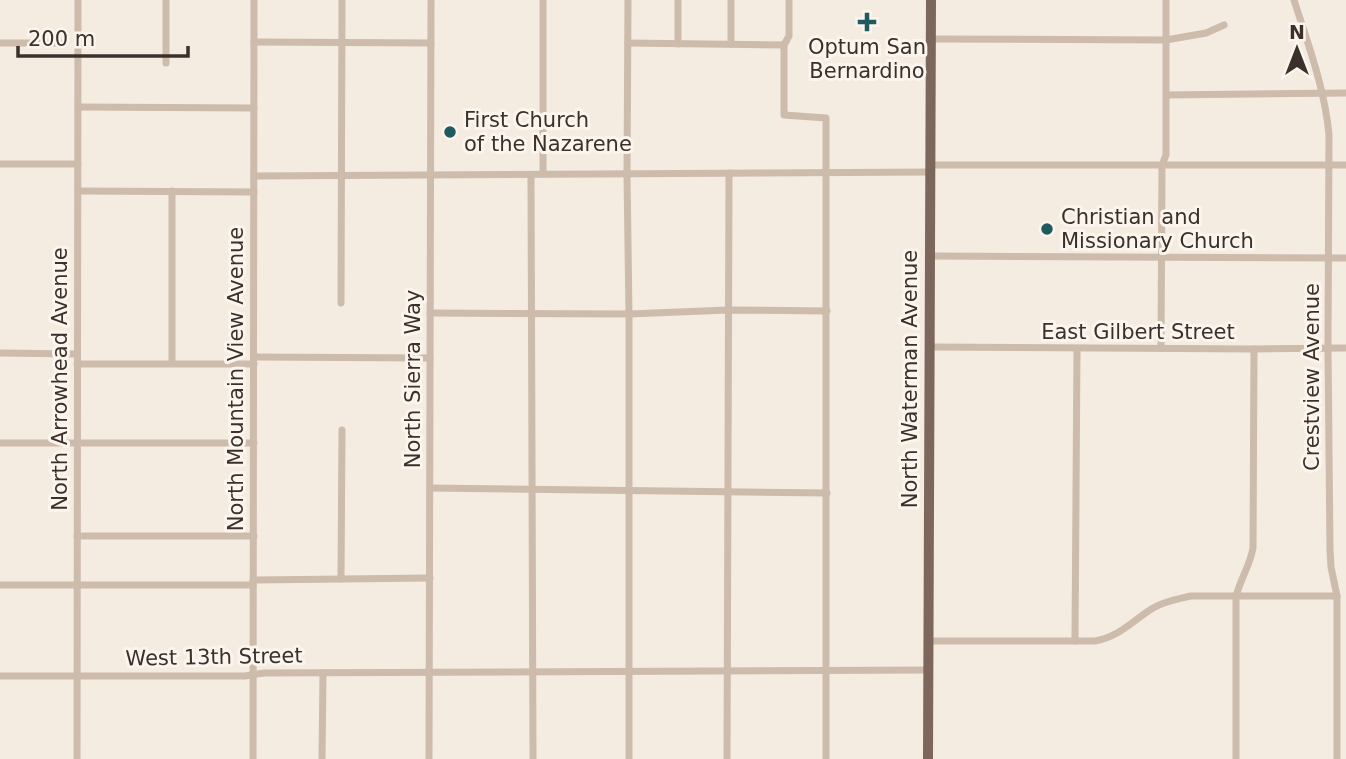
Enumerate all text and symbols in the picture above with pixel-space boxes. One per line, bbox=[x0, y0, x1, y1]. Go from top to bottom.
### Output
marker: Optum San Bernardino bbox=[857, 12, 877, 32]
scale bar bbox=[18, 14, 187, 58]
north arrow bbox=[1262, 14, 1332, 84]
text: N bbox=[1289, 21, 1305, 43]
text: 200 m bbox=[28, 27, 95, 51]
place label: Optum San Bernardino bbox=[808, 35, 926, 83]
place label: First Church of the Nazarene bbox=[464, 108, 632, 156]
marker: First Church of the Nazarene bbox=[442, 124, 458, 140]
place label: Christian and Missionary Church bbox=[1061, 205, 1254, 253]
marker: Christian and Missionary Church bbox=[1039, 221, 1055, 237]
street label: North Mountain View Avenue bbox=[224, 227, 248, 531]
street label: North Arrowhead Avenue bbox=[48, 247, 72, 511]
street label: North Waterman Avenue bbox=[898, 250, 922, 508]
street label: Crestview Avenue bbox=[1300, 283, 1324, 471]
street label: North Sierra Way bbox=[401, 290, 425, 468]
street label: East Gilbert Street bbox=[1041, 320, 1235, 344]
street label: West 13th Street bbox=[125, 643, 303, 671]

